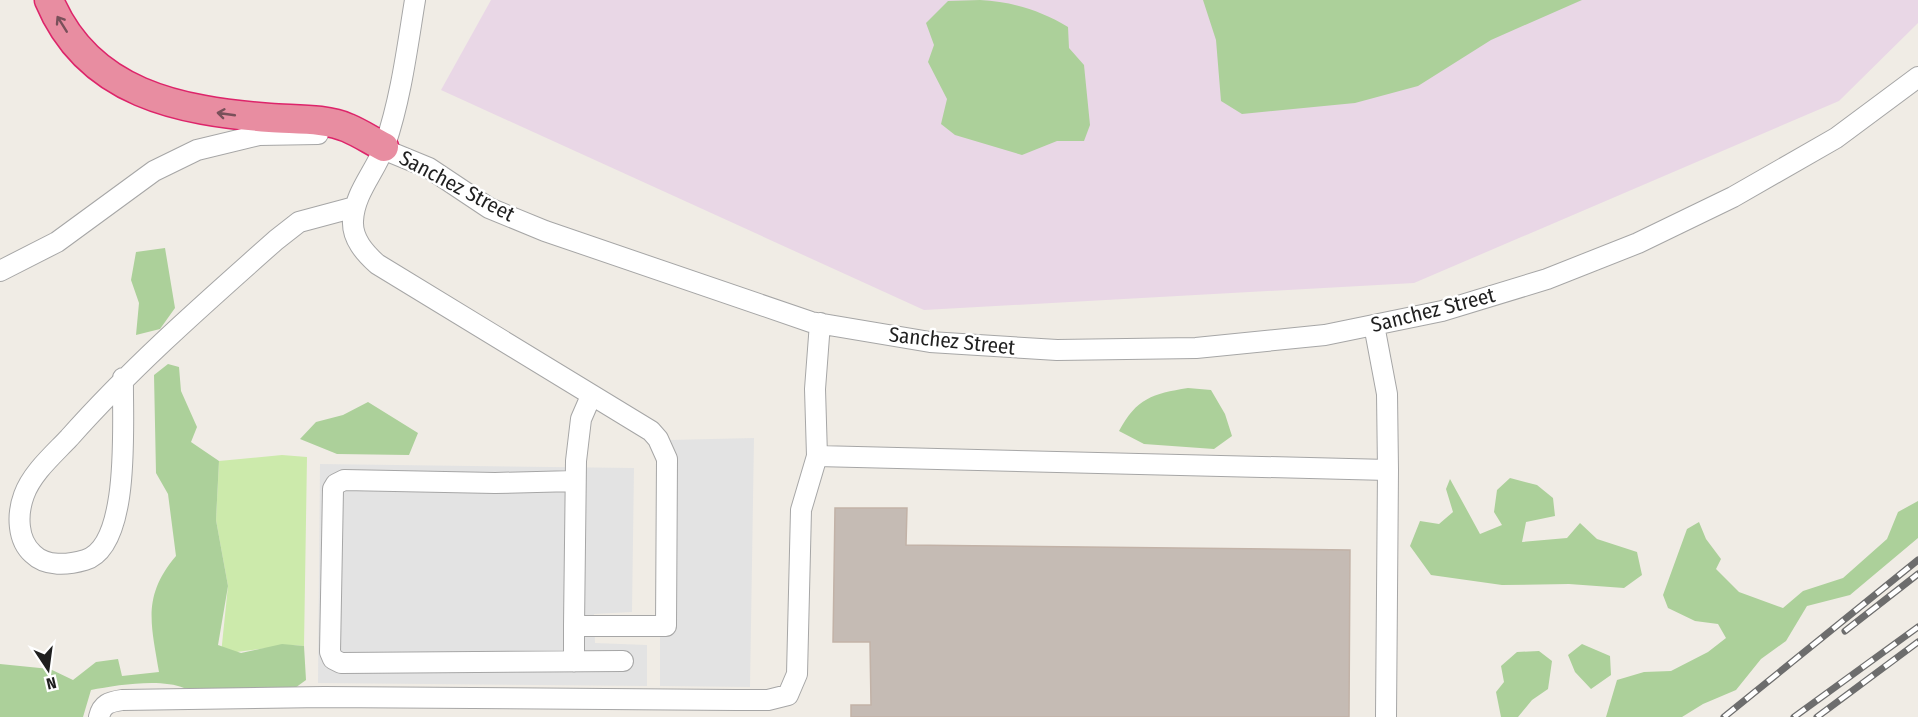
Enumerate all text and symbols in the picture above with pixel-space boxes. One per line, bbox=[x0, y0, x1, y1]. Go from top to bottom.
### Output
one-way arrow bbox=[55, 16, 67, 33]
one-way arrow bbox=[217, 109, 237, 120]
street label: Sanchez Street bbox=[395, 145, 519, 227]
street label: Sanchez Street bbox=[1368, 282, 1498, 338]
street label: Sanchez Street bbox=[888, 321, 1017, 361]
north arrow bbox=[18, 639, 78, 699]
text: N bbox=[44, 673, 58, 693]

